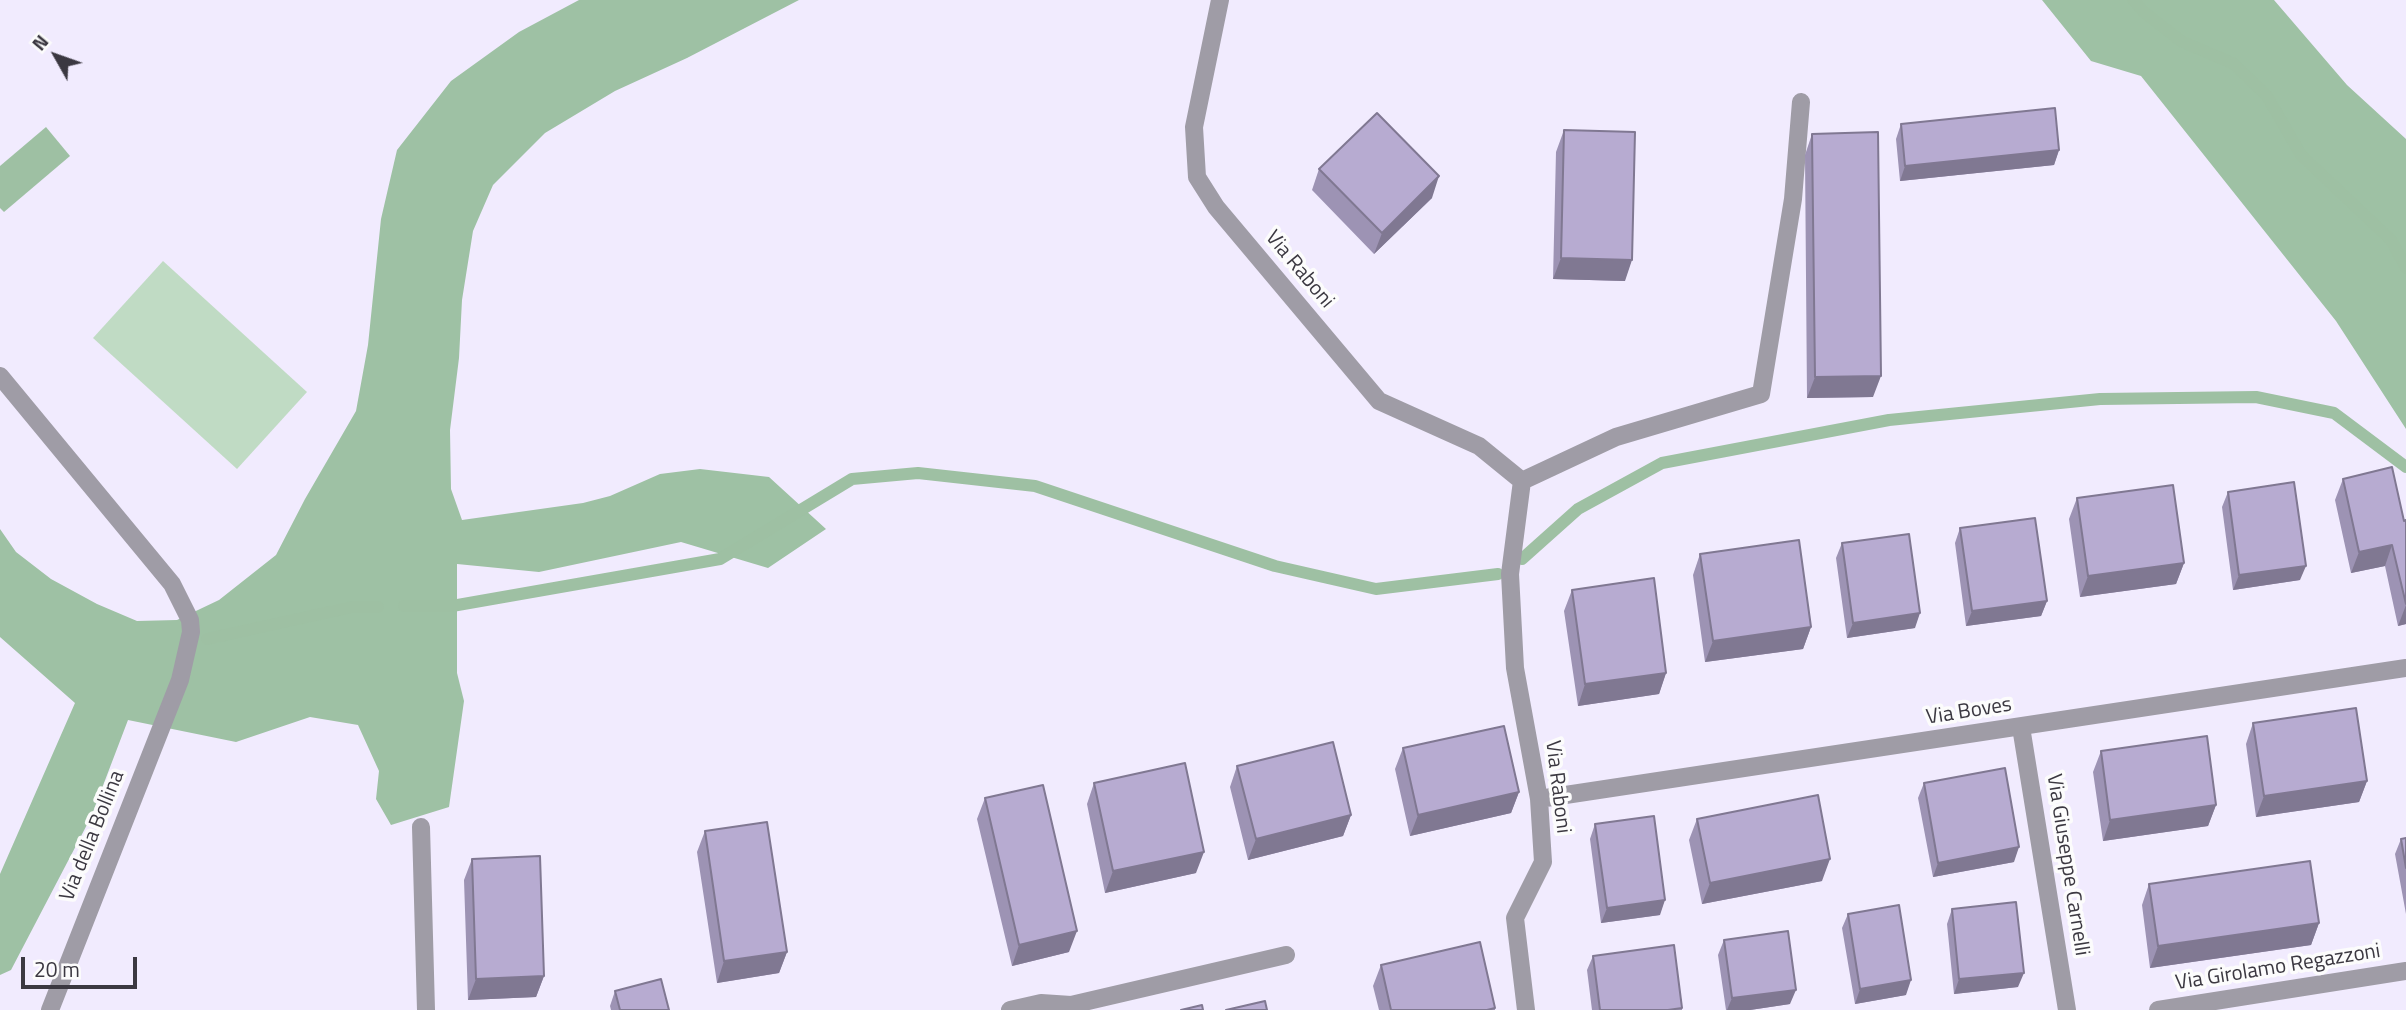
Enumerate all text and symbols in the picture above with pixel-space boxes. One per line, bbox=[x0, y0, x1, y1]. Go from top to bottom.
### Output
north arrow bbox=[21, 21, 91, 91]
text: N bbox=[24, 28, 55, 57]
street label: Via Raboni bbox=[1259, 226, 1339, 314]
street label: Via Boves bbox=[1925, 693, 2013, 731]
street label: Via Raboni bbox=[1539, 739, 1575, 835]
street label: Via della Bollina bbox=[55, 767, 131, 905]
street label: Via Giuseppe Carnelli bbox=[2040, 772, 2094, 958]
street label: Via Girolamo Regazzoni bbox=[2174, 939, 2382, 997]
scale bar bbox=[24, 944, 140, 988]
text: 20 m bbox=[34, 953, 80, 985]

